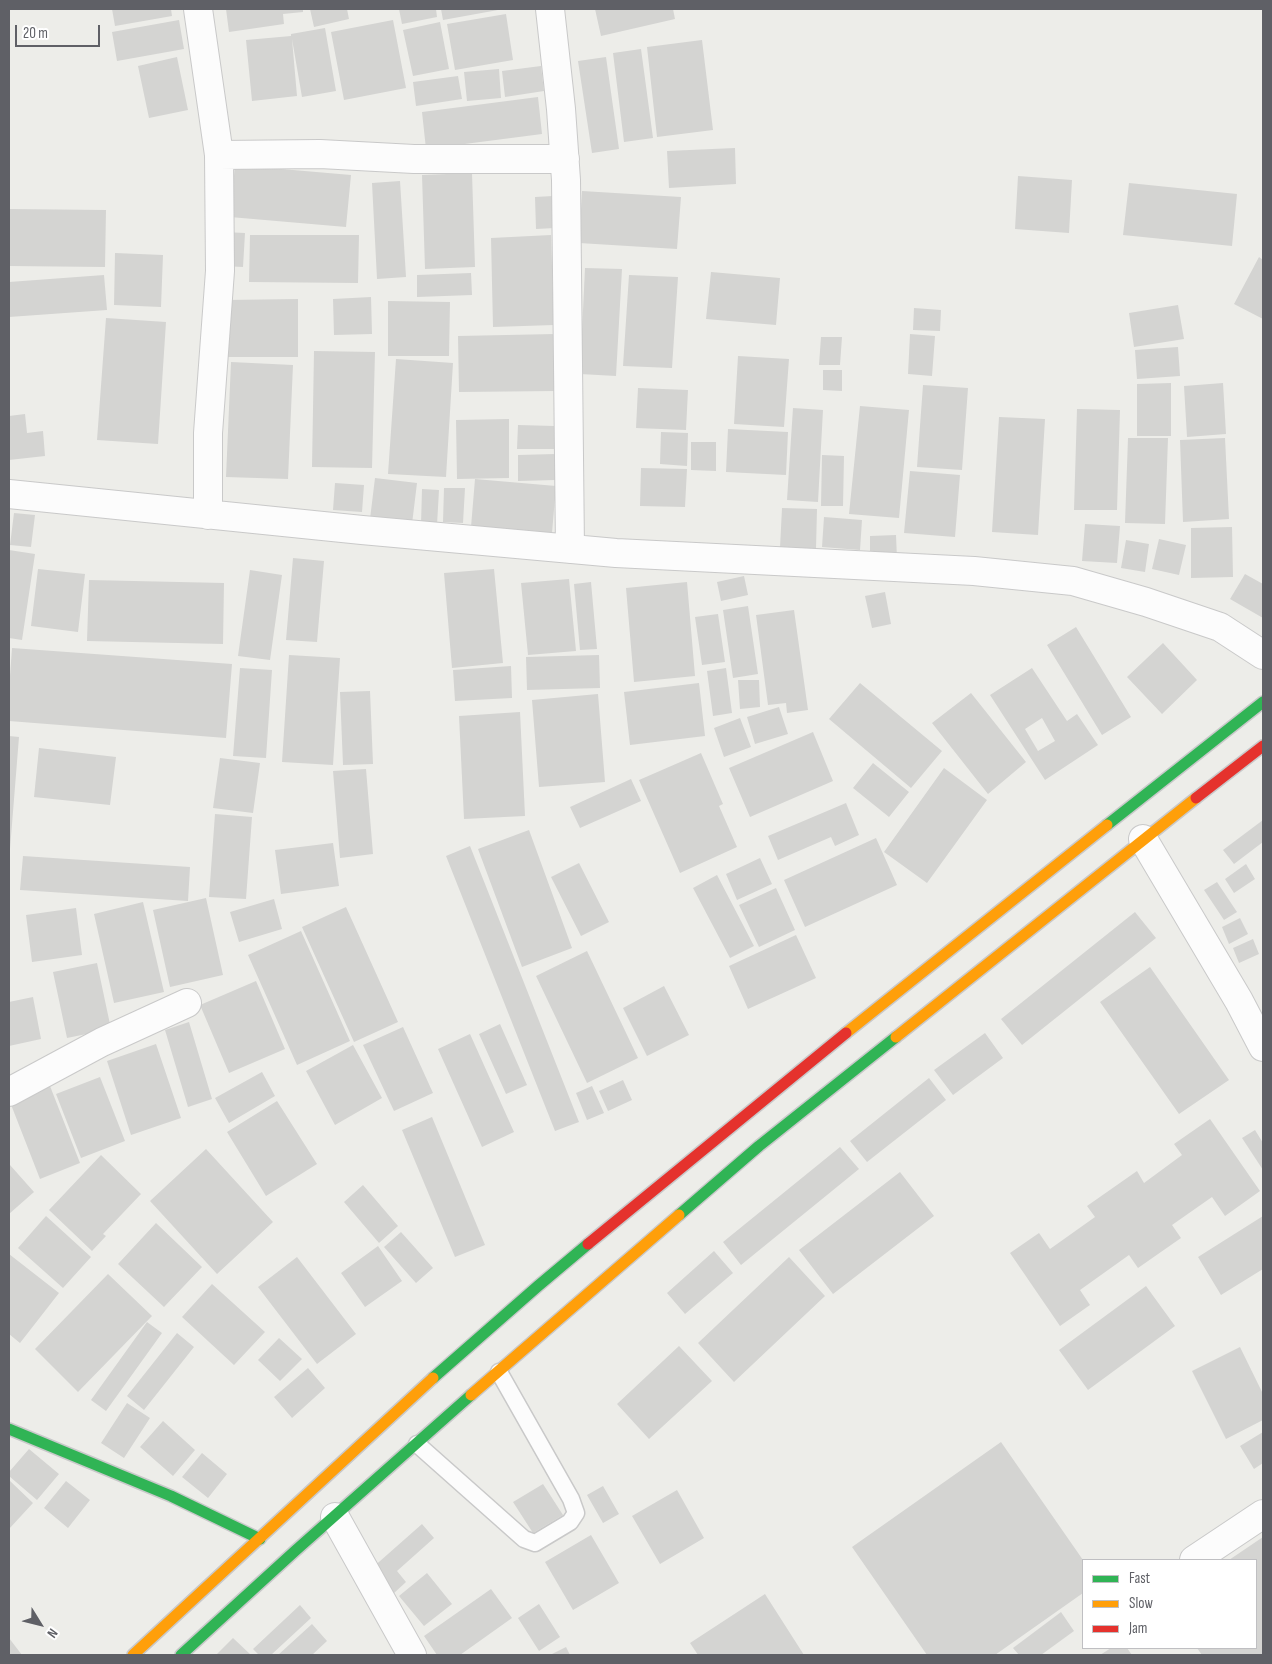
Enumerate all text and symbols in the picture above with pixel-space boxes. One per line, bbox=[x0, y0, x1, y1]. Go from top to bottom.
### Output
scale bar bbox=[18, 15, 102, 47]
text: 20 m bbox=[23, 24, 48, 43]
legend bbox=[1082, 1559, 1257, 1649]
text: Fast bbox=[1129, 1569, 1150, 1588]
text: Slow bbox=[1129, 1594, 1153, 1613]
north arrow bbox=[15, 1599, 65, 1649]
text: Jam bbox=[1129, 1619, 1147, 1638]
text: N bbox=[43, 1625, 62, 1641]

